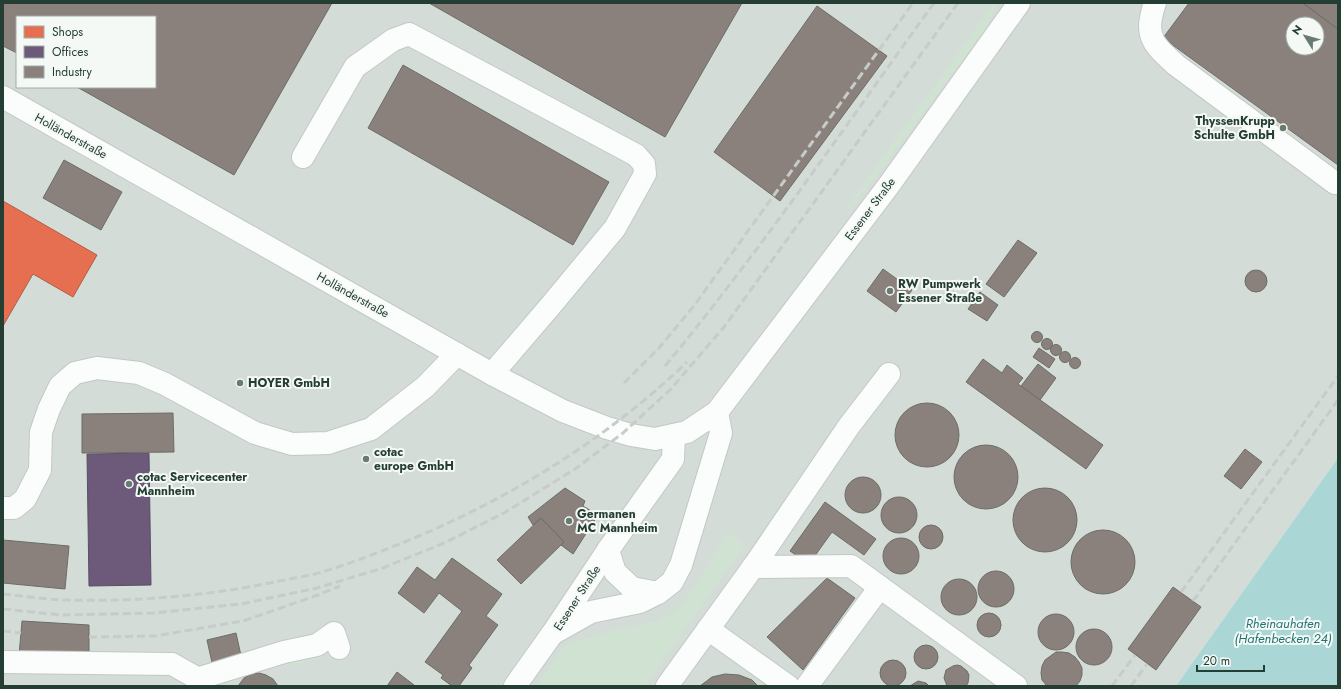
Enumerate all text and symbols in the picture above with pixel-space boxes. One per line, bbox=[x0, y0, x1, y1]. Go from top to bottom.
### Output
legend bbox=[16, 16, 156, 88]
north arrow bbox=[1285, 16, 1325, 56]
text: N bbox=[1288, 22, 1306, 38]
text: Shops bbox=[52, 23, 83, 41]
text: Offices bbox=[52, 43, 88, 61]
text: Industry bbox=[52, 63, 93, 81]
street label: Holländerstraße bbox=[31, 109, 111, 163]
place label: ThyssenKrupp Schulte GmbH bbox=[1194, 112, 1276, 144]
marker: ThyssenKrupp Schulte GmbH bbox=[1278, 123, 1288, 133]
street label: Essener Straße bbox=[840, 174, 900, 244]
street label: Holländerstraße bbox=[313, 268, 393, 322]
place label: RW Pumpwerk Essener Straße bbox=[898, 275, 982, 307]
marker: RW Pumpwerk Essener Straße bbox=[885, 286, 895, 296]
place label: HOYER GmbH bbox=[248, 374, 330, 392]
marker: HOYER GmbH bbox=[235, 378, 245, 388]
place label: cotac europe GmbH bbox=[374, 443, 454, 475]
marker: cotac europe GmbH bbox=[361, 454, 371, 464]
place label: cotac Servicecenter Mannheim bbox=[137, 468, 247, 500]
marker: cotac Servicecenter Mannheim bbox=[124, 479, 134, 489]
place label: Germanen MC Mannheim bbox=[577, 505, 658, 537]
marker: Germanen MC Mannheim bbox=[564, 516, 574, 526]
street label: Essener Straße bbox=[549, 562, 605, 634]
water label: Rheinauhafen (Hafenbecken 24) bbox=[1234, 614, 1332, 648]
scale bar bbox=[1197, 647, 1264, 673]
text: 20 m bbox=[1203, 652, 1230, 670]

